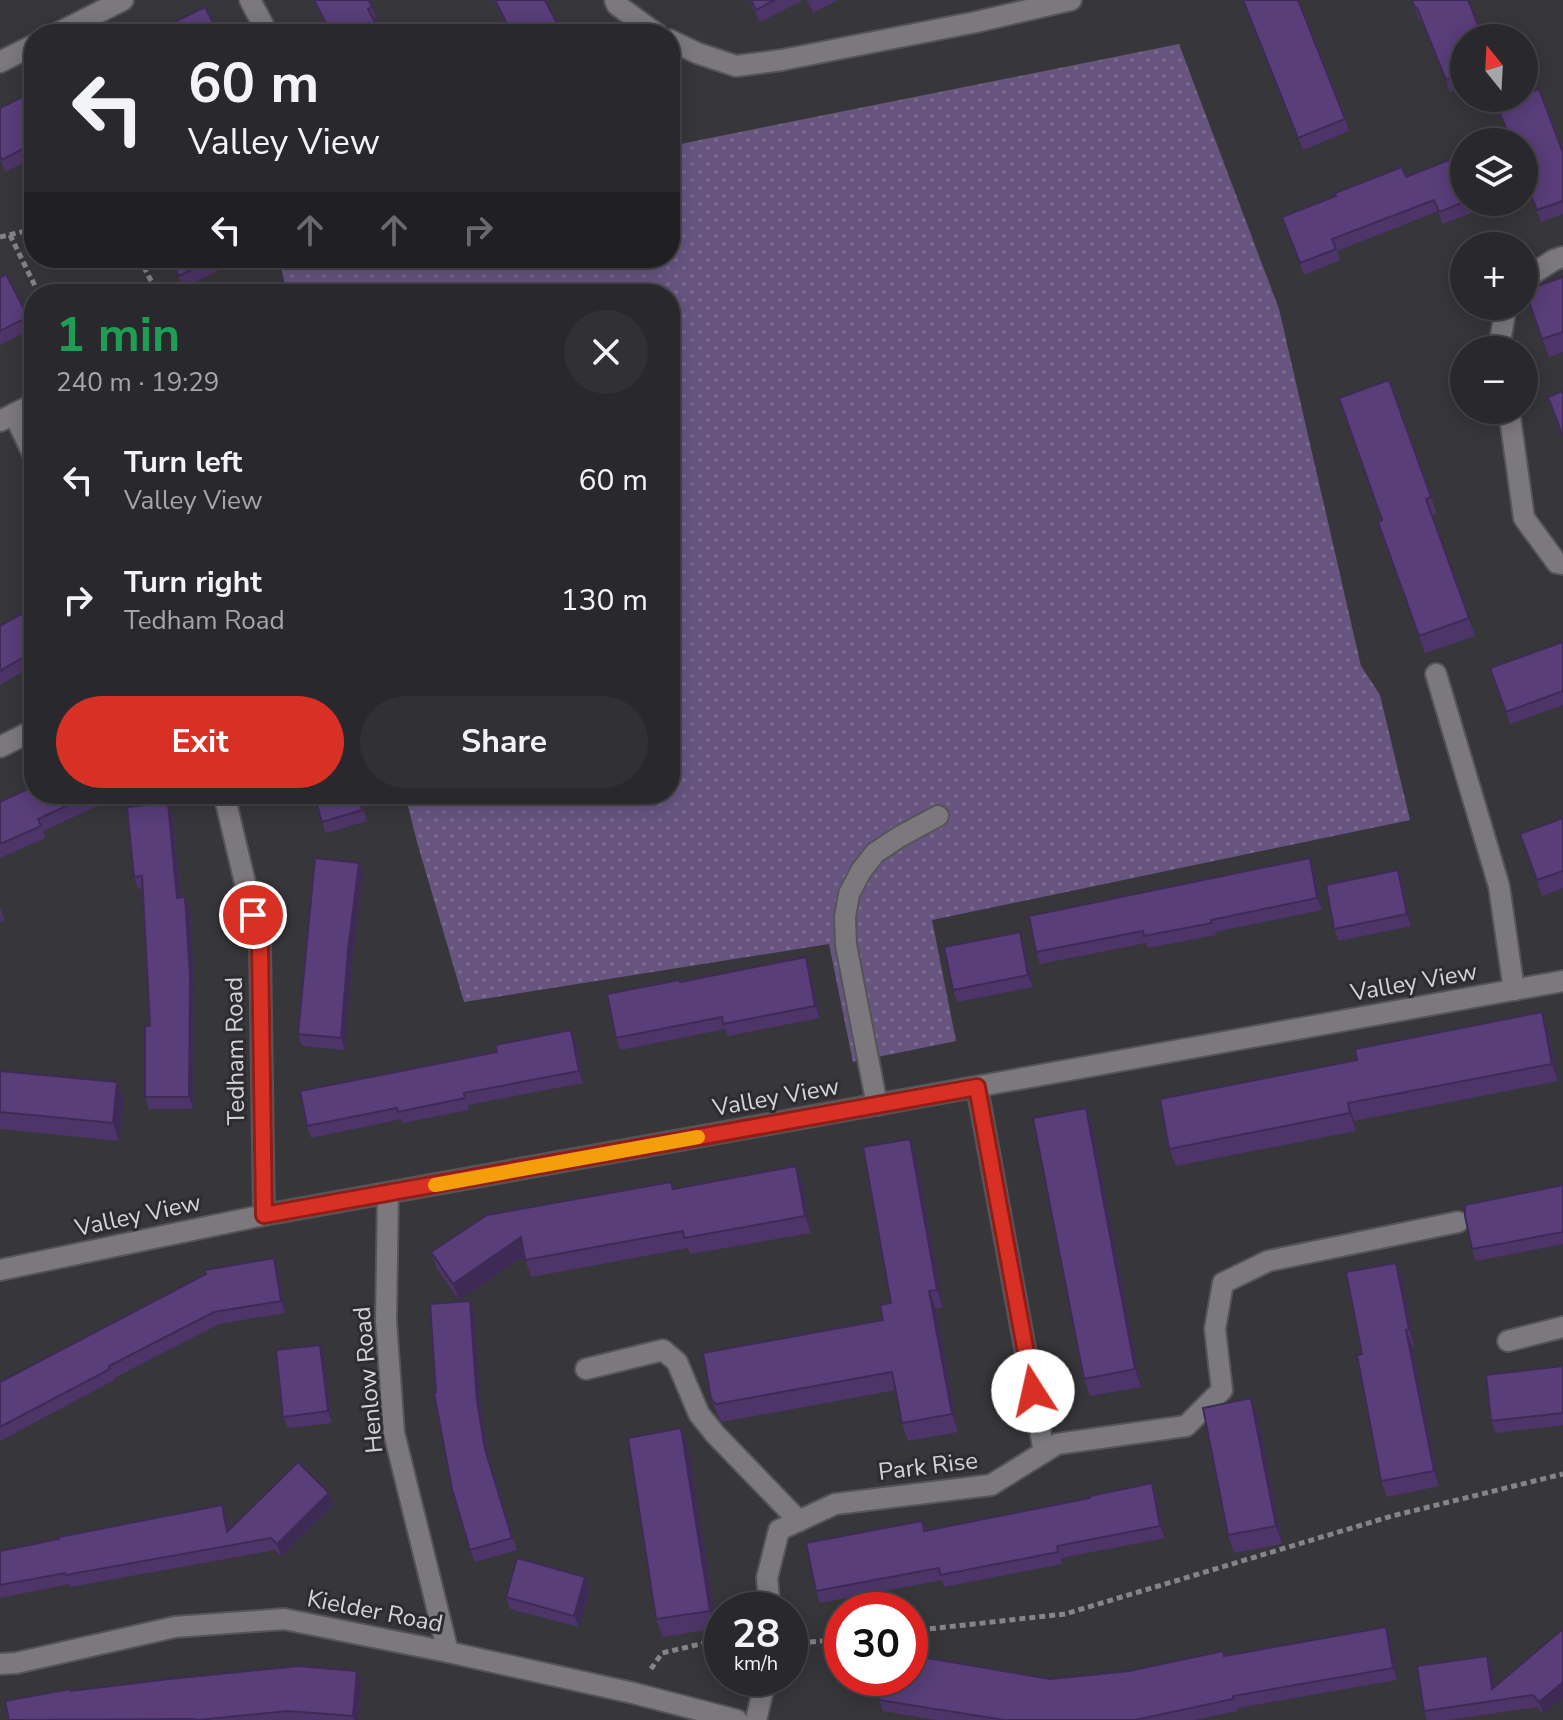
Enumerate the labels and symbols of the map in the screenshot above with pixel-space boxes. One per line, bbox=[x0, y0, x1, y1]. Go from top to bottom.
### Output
north arrow bbox=[1450, 24, 1538, 112]
pin bbox=[219, 881, 287, 949]
street label: Valley View bbox=[1347, 955, 1480, 1009]
street label: Tedham Road bbox=[218, 977, 252, 1125]
street label: Valley View bbox=[709, 1070, 842, 1124]
street label: Valley View bbox=[71, 1186, 204, 1244]
street label: Henlow Road bbox=[346, 1305, 390, 1455]
position arrow bbox=[991, 1349, 1075, 1433]
street label: Park Rise bbox=[876, 1444, 980, 1488]
street label: Kielder Road bbox=[304, 1582, 446, 1640]
speed limit sign: 30 bbox=[824, 1592, 928, 1696]

